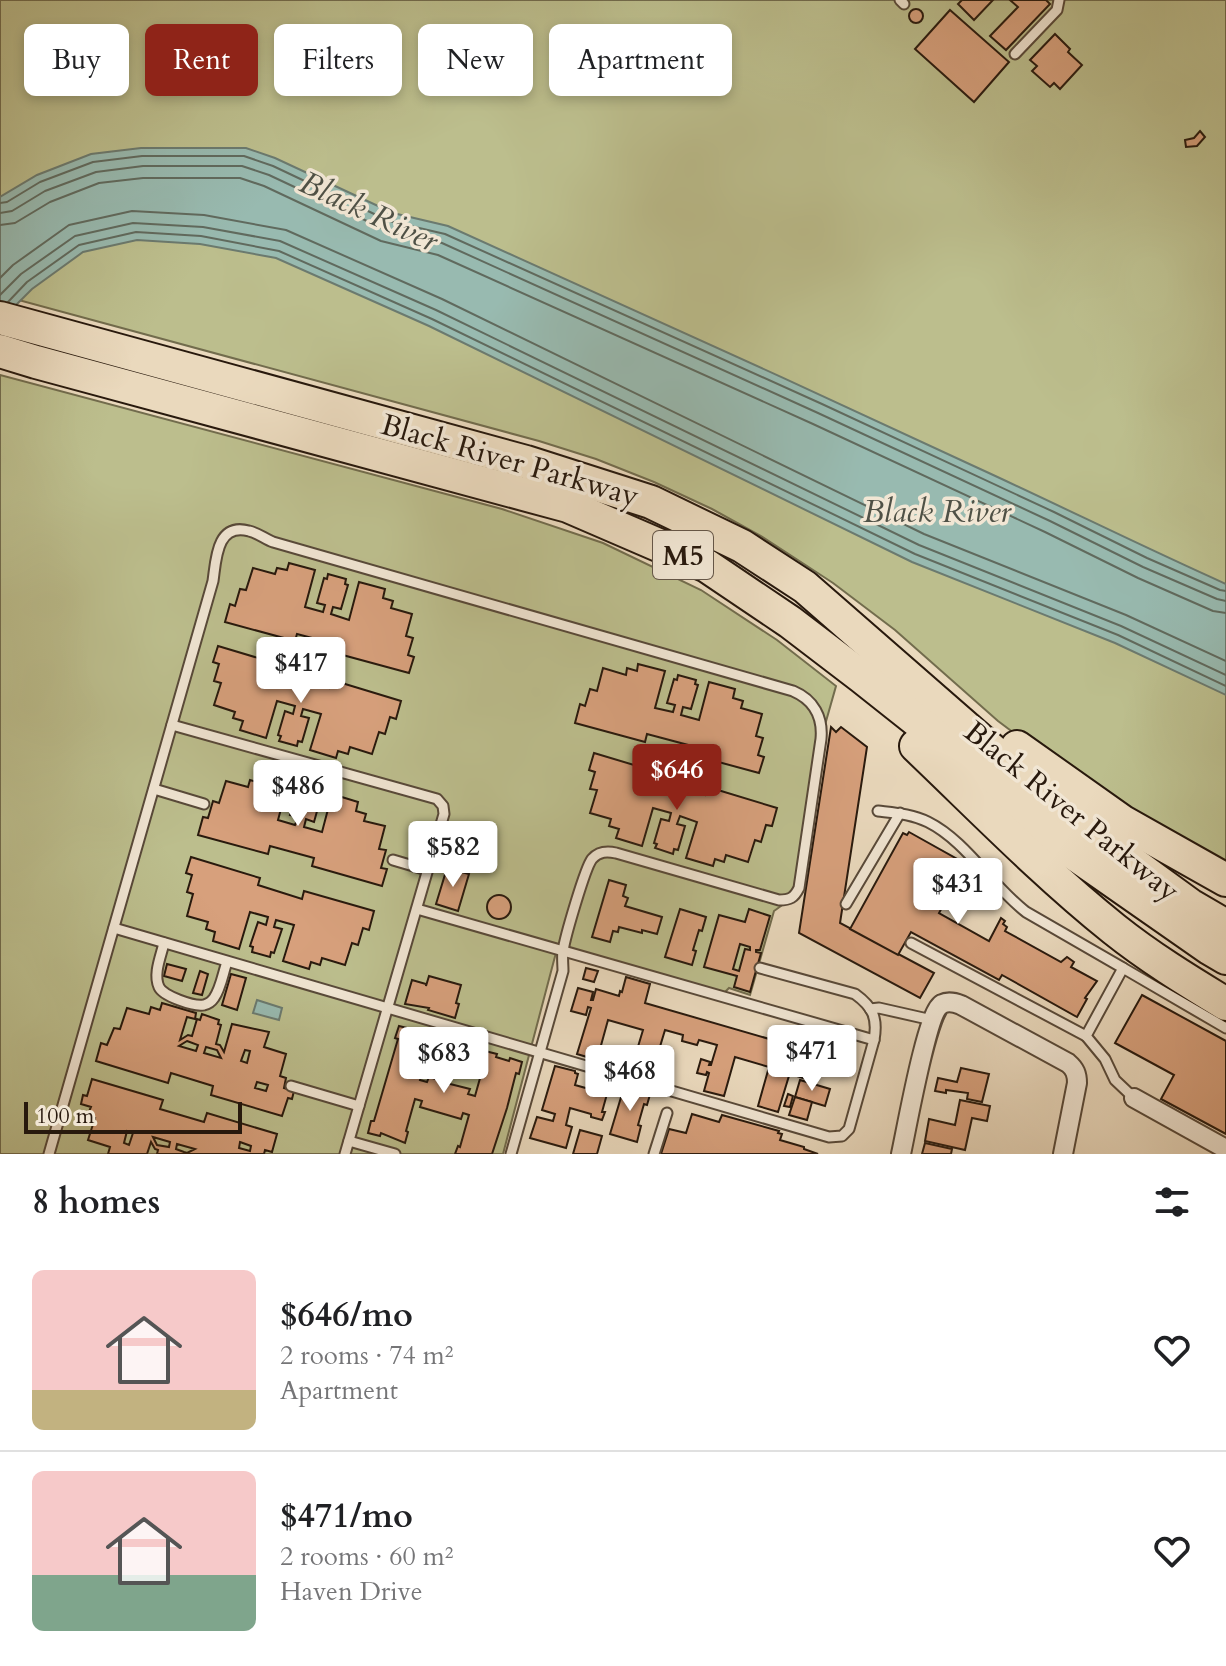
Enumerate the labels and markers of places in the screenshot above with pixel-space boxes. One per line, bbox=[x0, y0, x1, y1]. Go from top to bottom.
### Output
pin: $417 bbox=[254, 637, 348, 705]
pin: $646 bbox=[630, 744, 724, 812]
pin: $486 bbox=[251, 760, 345, 828]
pin: $582 bbox=[406, 821, 500, 889]
pin: $431 bbox=[911, 858, 1005, 926]
pin: $471 bbox=[765, 1025, 859, 1093]
pin: $683 bbox=[397, 1027, 491, 1095]
pin: $468 bbox=[583, 1045, 677, 1113]

